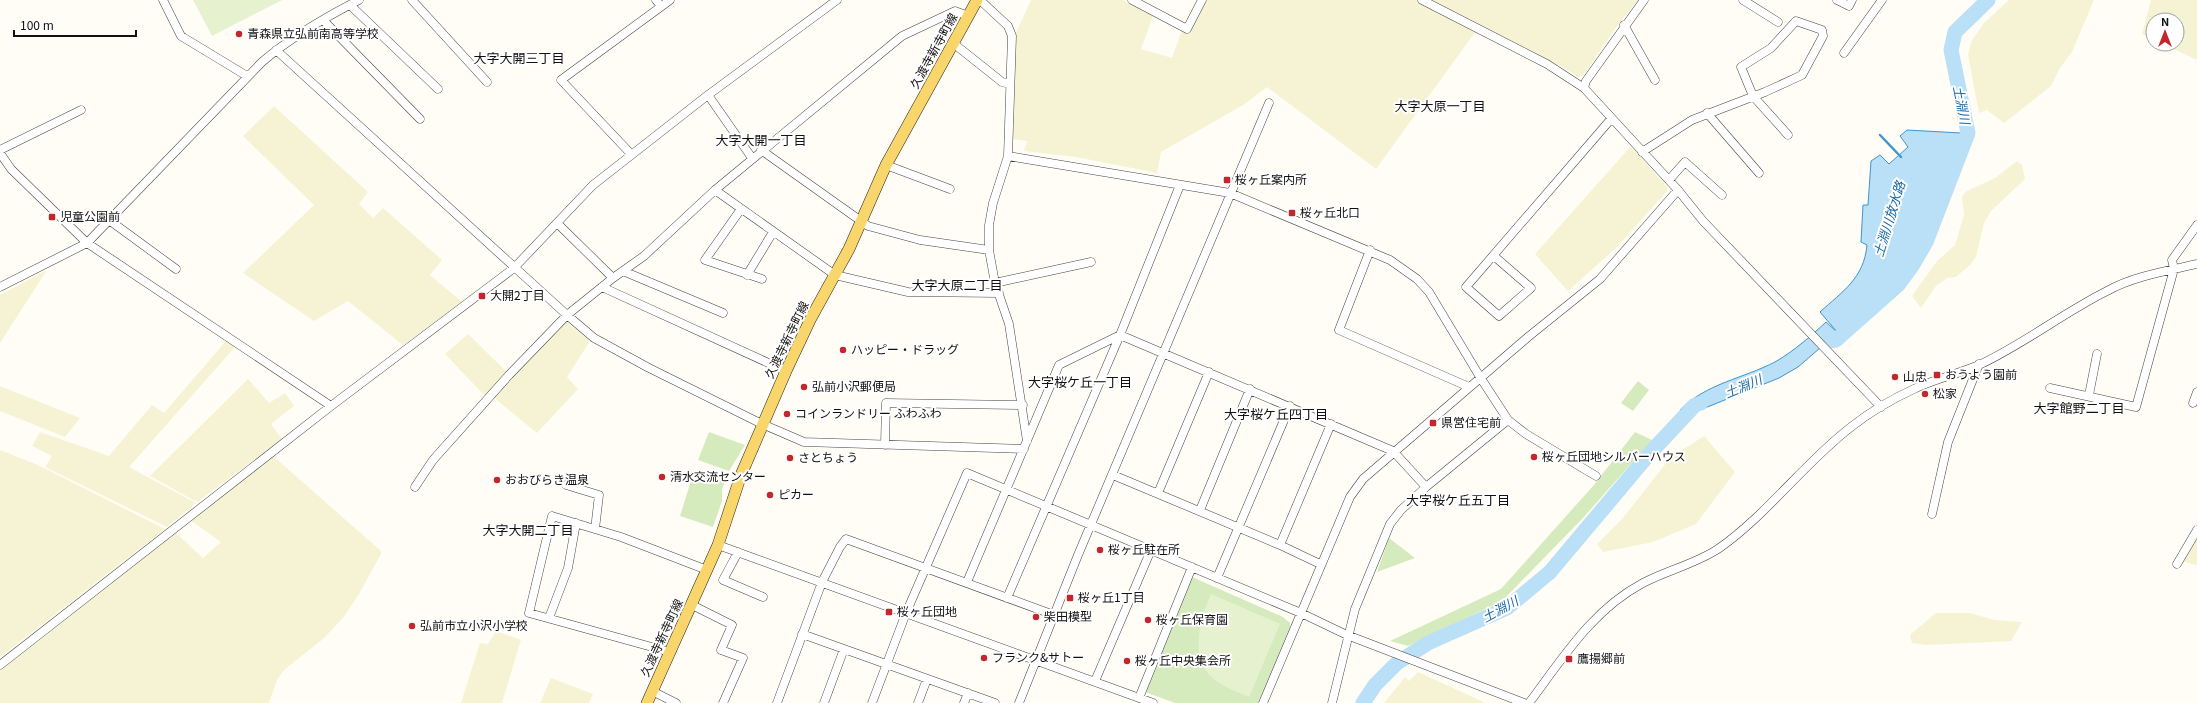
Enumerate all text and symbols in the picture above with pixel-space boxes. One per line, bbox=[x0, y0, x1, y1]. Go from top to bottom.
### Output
street label: 久渡寺新寺町線 bbox=[905, 9, 960, 91]
scale bar bbox=[14, 12, 136, 38]
north arrow bbox=[2145, 12, 2185, 52]
text: N bbox=[2161, 13, 2169, 29]
text: 100 m bbox=[20, 16, 54, 33]
place label: 青森県立弘前南高等学校 bbox=[247, 24, 379, 41]
marker: 青森県立弘前南高等学校 bbox=[234, 29, 244, 39]
district label: 大字大開三丁目 bbox=[473, 48, 565, 67]
water label: 土淵川 bbox=[1949, 84, 1976, 128]
district label: 大字大原一丁目 bbox=[1394, 96, 1486, 115]
district label: 大字大開一丁目 bbox=[715, 130, 807, 149]
place label: 桜ヶ丘案内所 bbox=[1235, 170, 1307, 187]
marker: 桜ヶ丘案内所 bbox=[1222, 175, 1232, 185]
water label: 土淵川放水路 bbox=[1868, 178, 1909, 259]
place label: 桜ヶ丘北口 bbox=[1300, 203, 1360, 220]
place label: 児童公園前 bbox=[60, 207, 120, 224]
marker: 桜ヶ丘北口 bbox=[1287, 208, 1297, 218]
marker: 児童公園前 bbox=[47, 212, 57, 222]
district label: 大字大原二丁目 bbox=[911, 275, 1003, 294]
place label: 大開2丁目 bbox=[490, 286, 545, 303]
marker: 大開2丁目 bbox=[477, 291, 487, 301]
street label: 久渡寺新寺町線 bbox=[760, 298, 812, 381]
place label: ハッピー・ドラッグ bbox=[851, 340, 959, 357]
marker: ハッピー・ドラッグ bbox=[838, 345, 848, 355]
place label: おうよう園前 bbox=[1945, 365, 2017, 382]
place label: 山忠 bbox=[1903, 367, 1927, 384]
water label: 土淵川 bbox=[1721, 368, 1766, 402]
marker: おうよう園前 bbox=[1932, 370, 1942, 380]
district label: 大字桜ケ丘一丁目 bbox=[1028, 372, 1132, 391]
marker: 山忠 bbox=[1890, 372, 1900, 382]
place label: 弘前小沢郵便局 bbox=[812, 377, 896, 394]
marker: 弘前小沢郵便局 bbox=[799, 382, 809, 392]
place label: 松家 bbox=[1933, 384, 1957, 401]
marker: 松家 bbox=[1920, 389, 1930, 399]
district label: 大字館野二丁目 bbox=[2033, 398, 2125, 417]
place label: コインランドリー ふわふわ bbox=[795, 404, 942, 421]
district label: 大字桜ケ丘四丁目 bbox=[1224, 404, 1328, 423]
marker: コインランドリー ふわふわ bbox=[782, 409, 792, 419]
place label: 県営住宅前 bbox=[1441, 413, 1501, 430]
marker: 県営住宅前 bbox=[1428, 418, 1438, 428]
place label: 桜ヶ丘団地シルバーハウス bbox=[1542, 447, 1686, 464]
place label: さとちょう bbox=[798, 448, 858, 465]
marker: 桜ヶ丘団地シルバーハウス bbox=[1529, 452, 1539, 462]
marker: さとちょう bbox=[785, 453, 795, 463]
place label: 清水交流センター bbox=[670, 467, 766, 484]
place label: おおびらき温泉 bbox=[505, 470, 589, 487]
marker: 清水交流センター bbox=[657, 472, 667, 482]
marker: おおびらき温泉 bbox=[492, 475, 502, 485]
place label: ピカー bbox=[778, 485, 814, 502]
marker: ピカー bbox=[765, 490, 775, 500]
district label: 大字桜ケ丘五丁目 bbox=[1406, 490, 1510, 509]
district label: 大字大開二丁目 bbox=[482, 520, 574, 539]
place label: 桜ヶ丘駐在所 bbox=[1108, 540, 1180, 557]
marker: 桜ヶ丘駐在所 bbox=[1095, 545, 1105, 555]
place label: 桜ヶ丘1丁目 bbox=[1078, 588, 1145, 605]
water label: 土淵川 bbox=[1478, 590, 1523, 626]
marker: 桜ヶ丘1丁目 bbox=[1065, 593, 1075, 603]
street label: 久渡寺新寺町線 bbox=[635, 596, 686, 679]
place label: 桜ヶ丘団地 bbox=[897, 602, 957, 619]
marker: 桜ヶ丘団地 bbox=[884, 607, 894, 617]
place label: 柴田模型 bbox=[1044, 607, 1092, 624]
place label: 桜ヶ丘保育園 bbox=[1156, 610, 1228, 627]
marker: 柴田模型 bbox=[1031, 612, 1041, 622]
marker: 桜ヶ丘保育園 bbox=[1143, 615, 1153, 625]
place label: 弘前市立小沢小学校 bbox=[420, 616, 528, 633]
marker: 弘前市立小沢小学校 bbox=[407, 621, 417, 631]
place label: フランク&サトー bbox=[992, 648, 1084, 665]
place label: 鷹揚郷前 bbox=[1577, 649, 1625, 666]
place label: 桜ヶ丘中央集会所 bbox=[1135, 651, 1231, 668]
marker: フランク&サトー bbox=[979, 653, 989, 663]
marker: 鷹揚郷前 bbox=[1564, 654, 1574, 664]
marker: 桜ヶ丘中央集会所 bbox=[1122, 656, 1132, 666]

